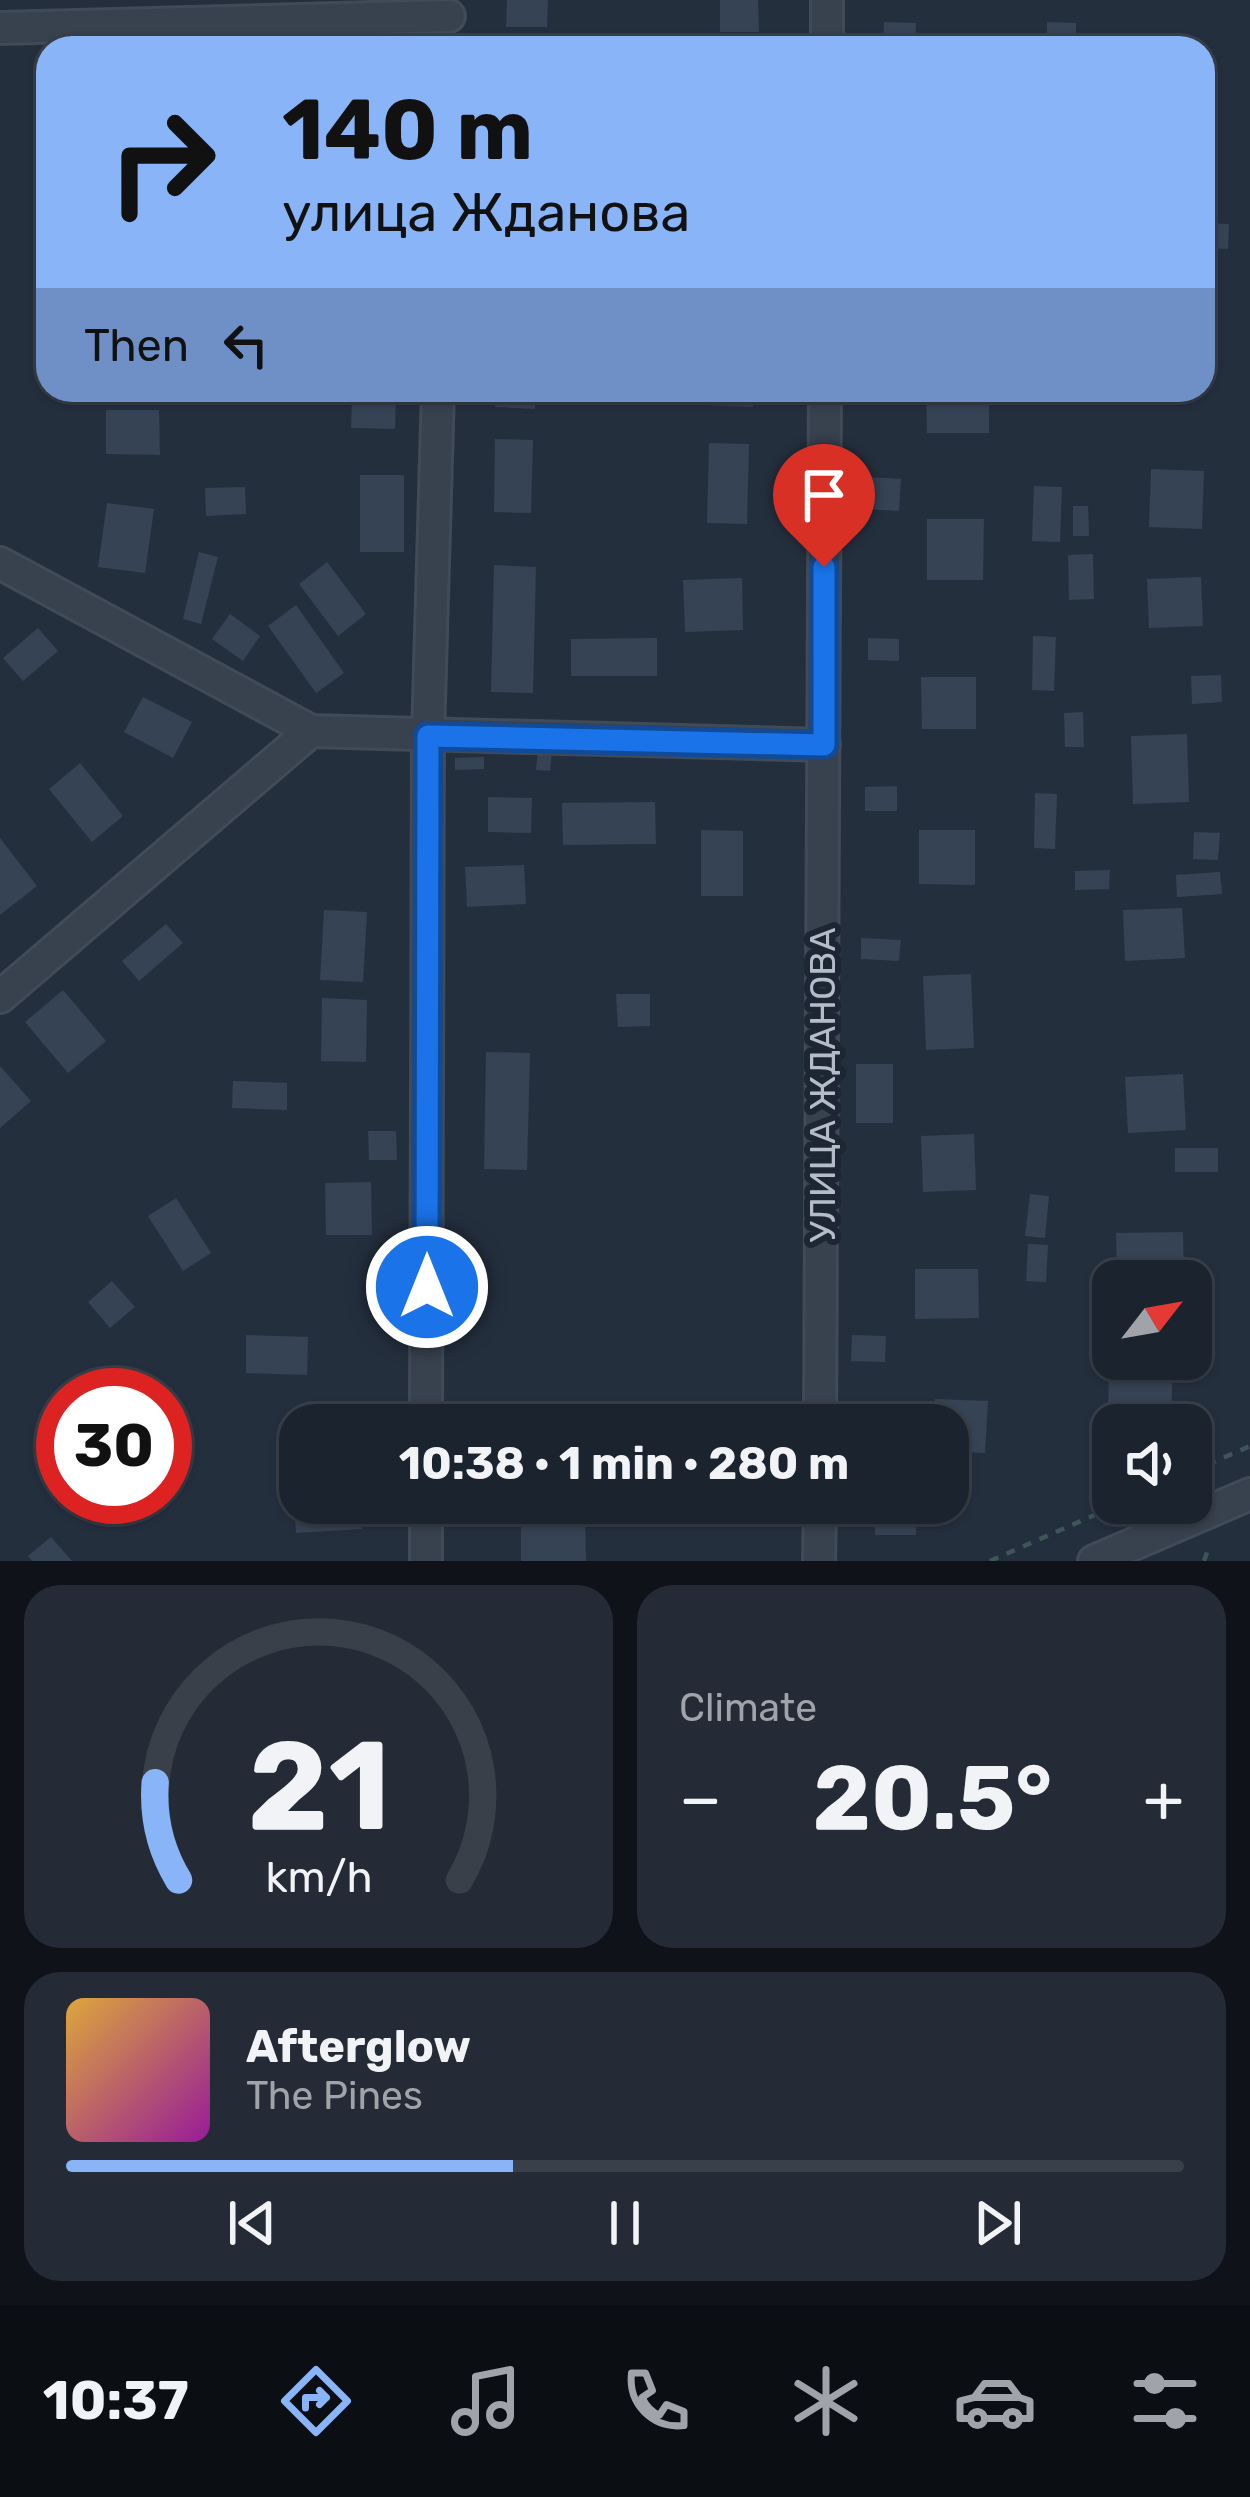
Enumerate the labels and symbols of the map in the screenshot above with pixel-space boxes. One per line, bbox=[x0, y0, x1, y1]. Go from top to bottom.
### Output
pin bbox=[773, 444, 875, 567]
street label: УЛИЦА ЖДАНОВА bbox=[801, 927, 844, 1243]
position arrow bbox=[364, 1224, 490, 1350]
north arrow bbox=[1092, 1260, 1212, 1380]
speed limit sign: 30 bbox=[36, 1368, 192, 1524]

